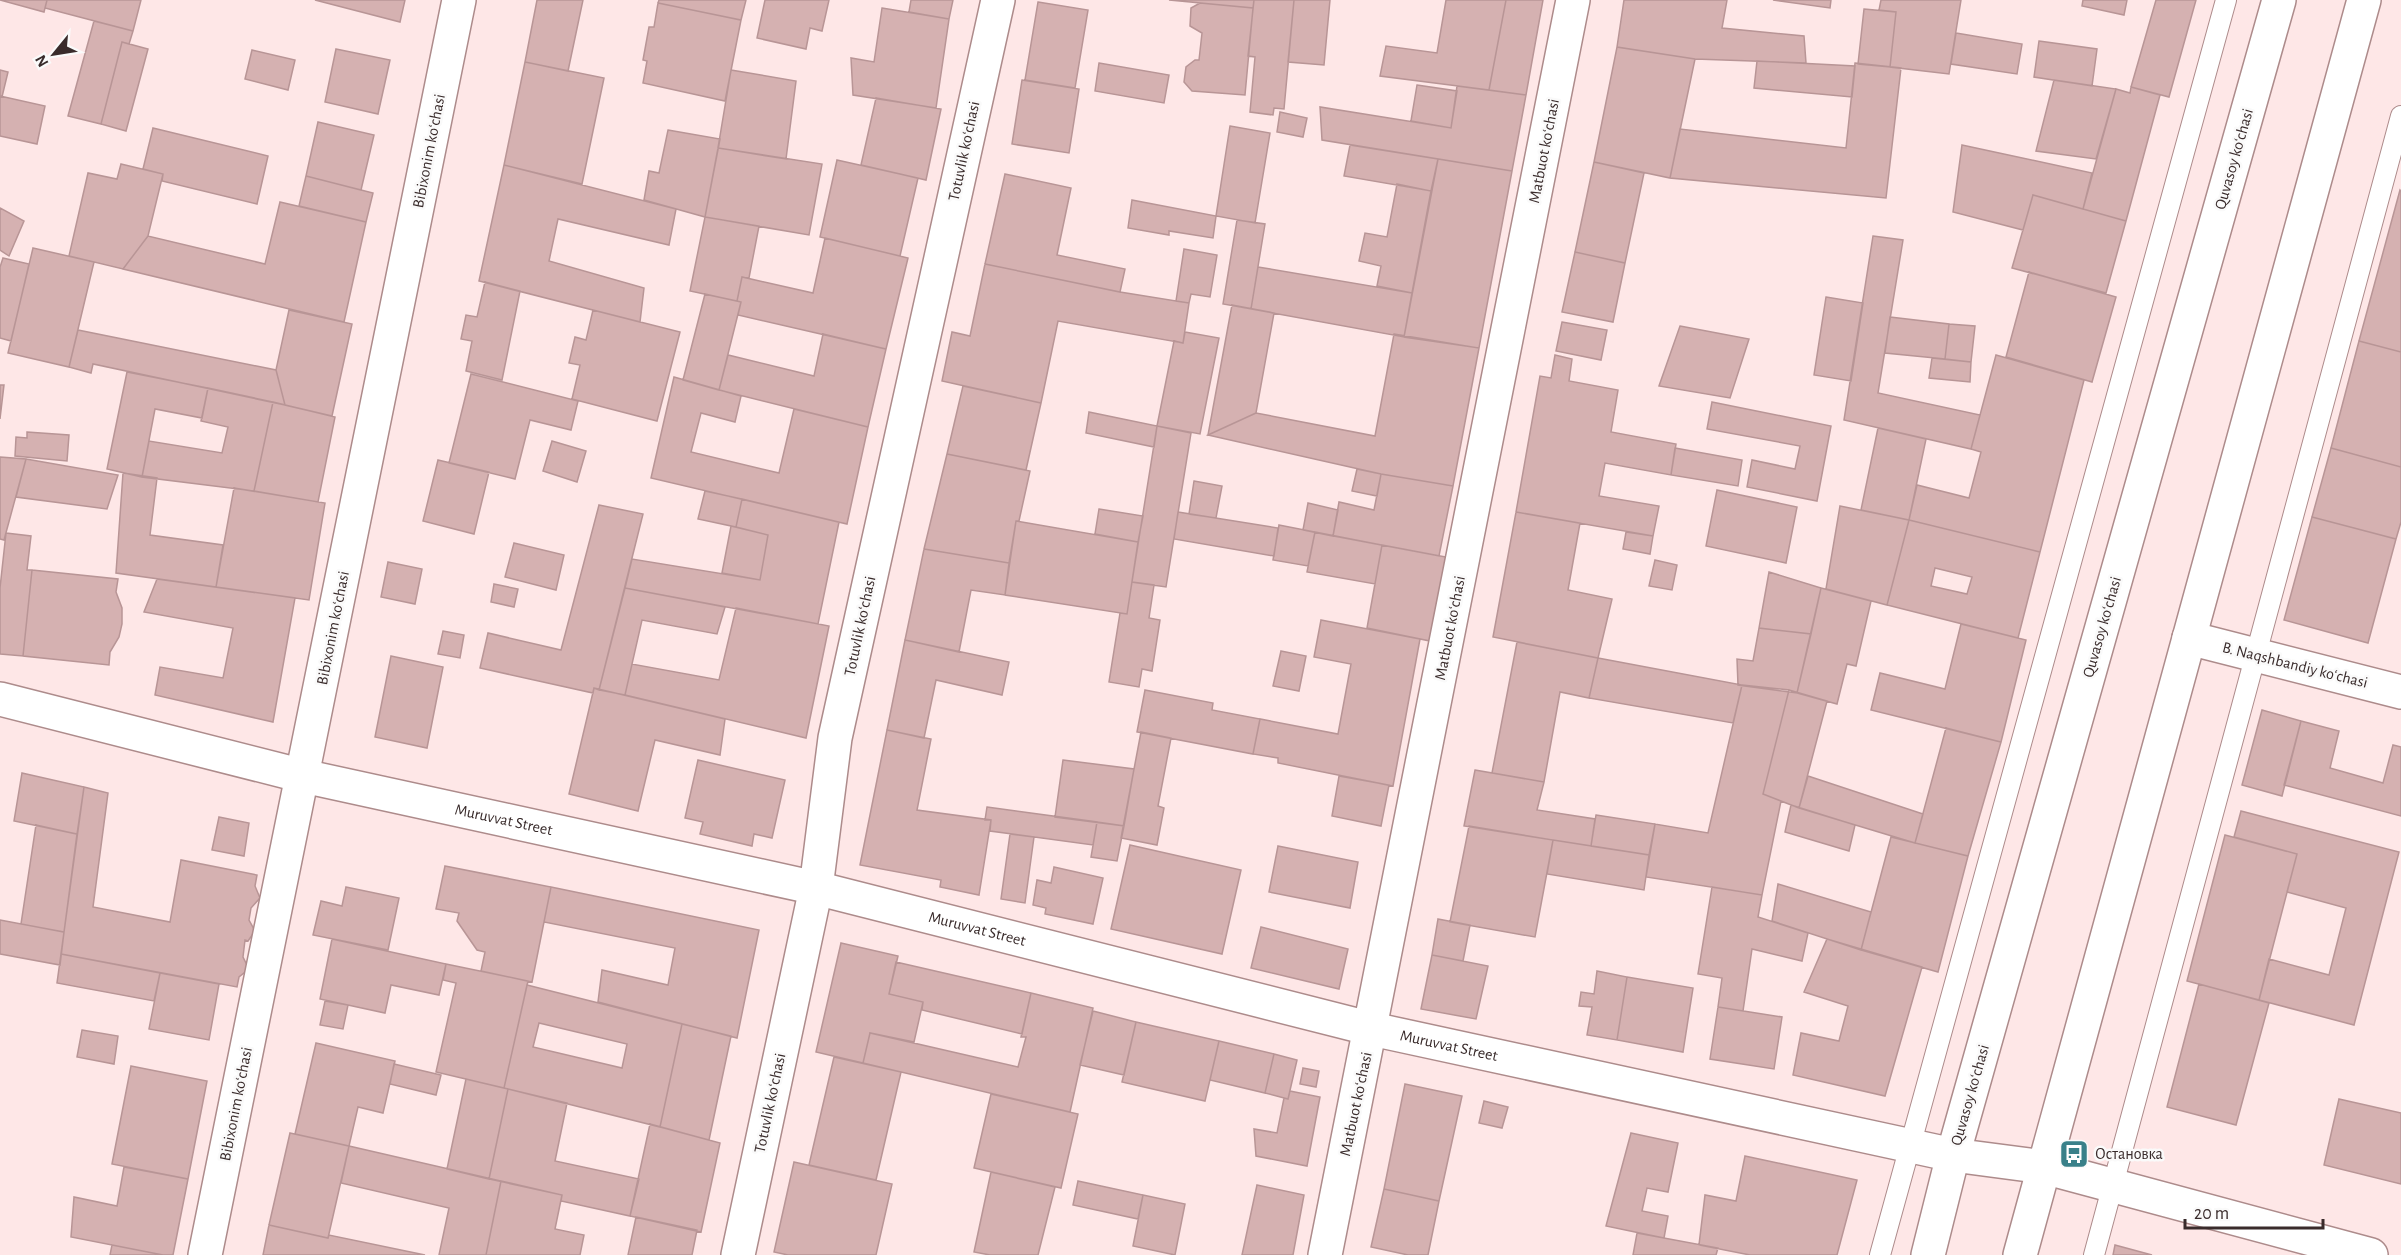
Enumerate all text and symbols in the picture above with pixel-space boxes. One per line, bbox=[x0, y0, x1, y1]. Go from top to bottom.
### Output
north arrow bbox=[24, 24, 84, 84]
text: N bbox=[32, 52, 52, 70]
street label: Bibixonim koʻchasi bbox=[410, 93, 448, 209]
street label: Matbuot koʻchasi bbox=[1526, 97, 1562, 205]
street label: Totuvlik koʻchasi bbox=[946, 100, 982, 202]
street label: Quvasoy koʻchasi bbox=[2212, 107, 2257, 212]
street label: Bibixonim koʻchasi bbox=[314, 570, 352, 686]
street label: Matbuot koʻchasi bbox=[1432, 574, 1468, 682]
street label: Totuvlik koʻchasi bbox=[842, 575, 878, 677]
street label: Quvasoy koʻchasi bbox=[2080, 575, 2125, 680]
street label: B. Naqshbandiy koʻchasi bbox=[2220, 639, 2369, 692]
street label: Muruvvat Street bbox=[453, 801, 554, 838]
street label: Muruvvat Street bbox=[927, 909, 1027, 949]
street label: Muruvvat Street bbox=[1399, 1027, 1499, 1064]
street label: Quvasoy koʻchasi bbox=[1948, 1043, 1993, 1148]
street label: Bibixonim koʻchasi bbox=[217, 1046, 255, 1162]
street label: Matbuot koʻchasi bbox=[1337, 1050, 1375, 1158]
street label: Totuvlik koʻchasi bbox=[752, 1052, 788, 1154]
bus stop icon: Остановка bbox=[2058, 1138, 2090, 1170]
place label: Остановка bbox=[2095, 1146, 2163, 1162]
scale bar bbox=[2185, 1192, 2323, 1230]
text: 20 m bbox=[2194, 1205, 2229, 1223]

